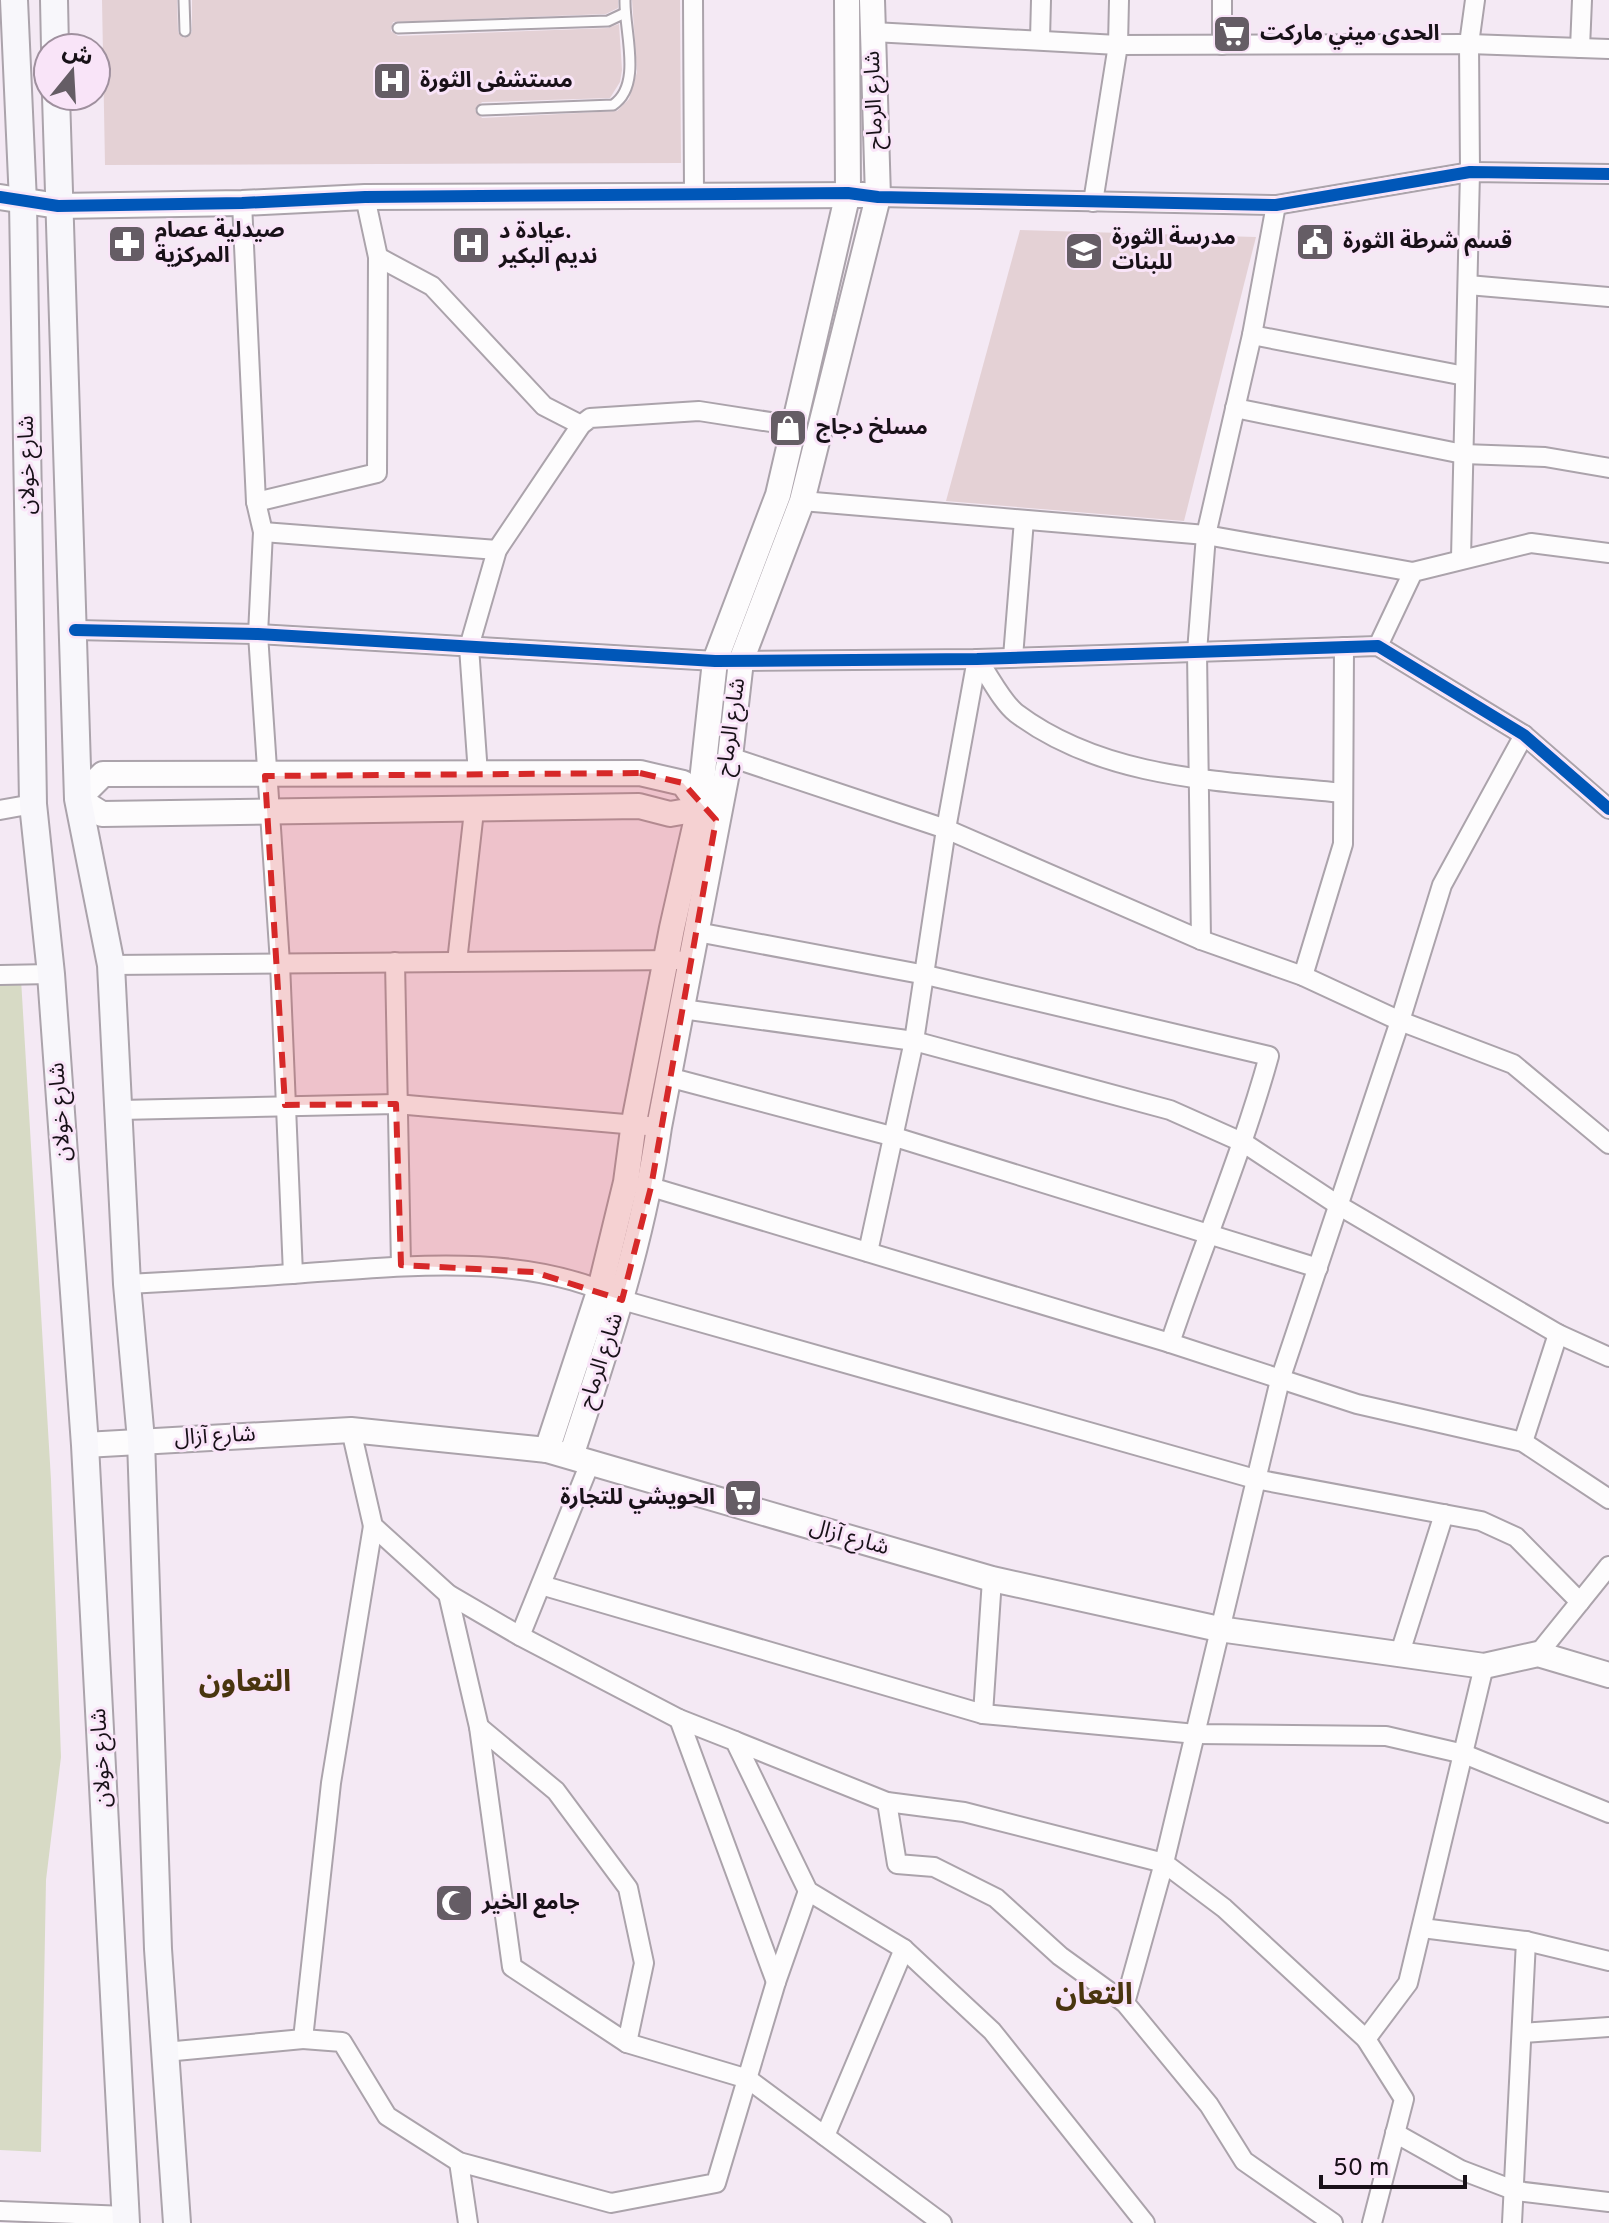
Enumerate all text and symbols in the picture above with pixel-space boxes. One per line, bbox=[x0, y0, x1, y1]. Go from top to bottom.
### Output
supermarket icon: الحدى ميني ماركت bbox=[1211, 13, 1253, 55]
place label: الحدى ميني ماركت bbox=[1260, 21, 1439, 50]
north arrow bbox=[32, 32, 112, 112]
text: ش bbox=[59, 38, 96, 73]
street label: شارع الرماح bbox=[860, 50, 891, 150]
hospital icon: مستشفى الثورة bbox=[371, 60, 413, 102]
place label: مستشفى الثورة bbox=[420, 68, 573, 95]
place label: صيدلية عصام المركزية bbox=[155, 217, 285, 270]
place label: عيادة د. نديم البكير bbox=[498, 219, 598, 272]
public building icon: قسم شرطة الثورة bbox=[1294, 221, 1336, 263]
pharmacy icon: صيدلية عصام المركزية bbox=[106, 223, 148, 265]
hospital icon: عيادة د. نديم البكير bbox=[450, 224, 492, 266]
place label: مدرسة الثورة للبنات bbox=[1112, 224, 1236, 277]
place label: قسم شرطة الثورة bbox=[1343, 228, 1512, 257]
school or university icon: مدرسة الثورة للبنات bbox=[1063, 230, 1105, 272]
shop icon: مسلخ دجاج bbox=[767, 407, 809, 449]
street label: شارع خولان bbox=[14, 415, 43, 515]
place label: مسلخ دجاج bbox=[816, 415, 928, 443]
street label: شارع الرماح bbox=[712, 676, 753, 778]
street label: شارع خولان bbox=[44, 1061, 79, 1162]
street label: شارع الرماح bbox=[574, 1310, 631, 1412]
street label: شارع آزال bbox=[174, 1421, 256, 1454]
supermarket icon: الحويشي للتجارة bbox=[722, 1477, 764, 1519]
place label: الحويشي للتجارة bbox=[560, 1485, 715, 1514]
street label: شارع آزال bbox=[806, 1513, 892, 1563]
district label: التعاون bbox=[199, 1665, 291, 1702]
street label: شارع خولان bbox=[86, 1708, 119, 1808]
mosque icon: جامع الخير bbox=[433, 1882, 475, 1924]
place label: جامع الخير bbox=[481, 1890, 580, 1918]
district label: التعان bbox=[1055, 1978, 1133, 2015]
scale bar bbox=[1321, 2139, 1465, 2189]
text: 50 m bbox=[1333, 2154, 1389, 2184]

